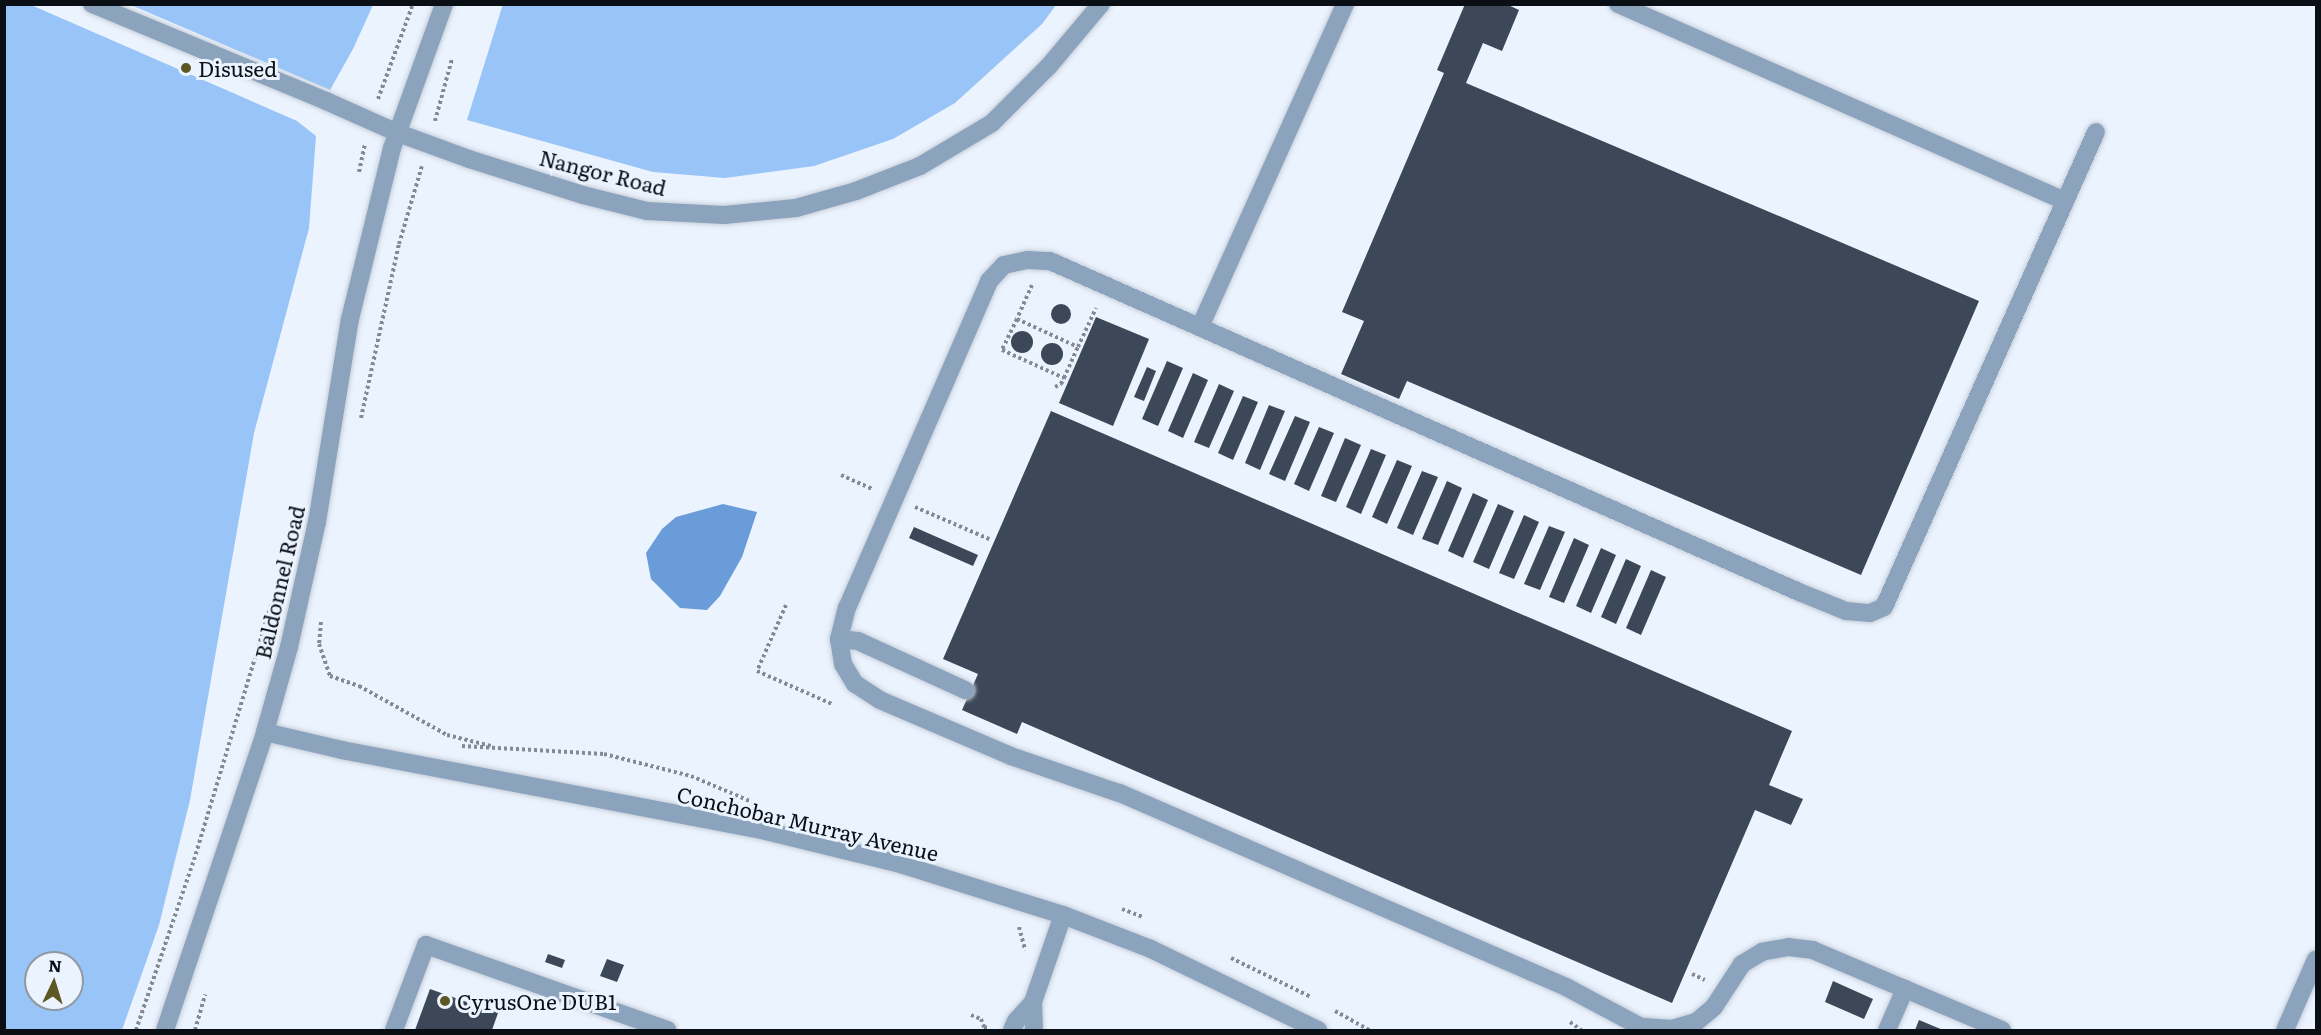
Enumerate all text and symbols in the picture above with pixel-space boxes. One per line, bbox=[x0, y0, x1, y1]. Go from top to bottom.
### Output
place label: Disused bbox=[198, 55, 277, 81]
marker: Disused bbox=[179, 61, 193, 75]
street label: Nangor Road bbox=[537, 144, 669, 200]
street label: Baldonnel Road bbox=[249, 503, 309, 661]
street label: Conchobar Murray Avenue bbox=[675, 781, 941, 865]
north arrow bbox=[24, 951, 84, 1011]
text: N bbox=[48, 953, 63, 977]
place label: CyrusOne DUB1 bbox=[457, 988, 617, 1014]
marker: CyrusOne DUB1 bbox=[438, 994, 452, 1008]

